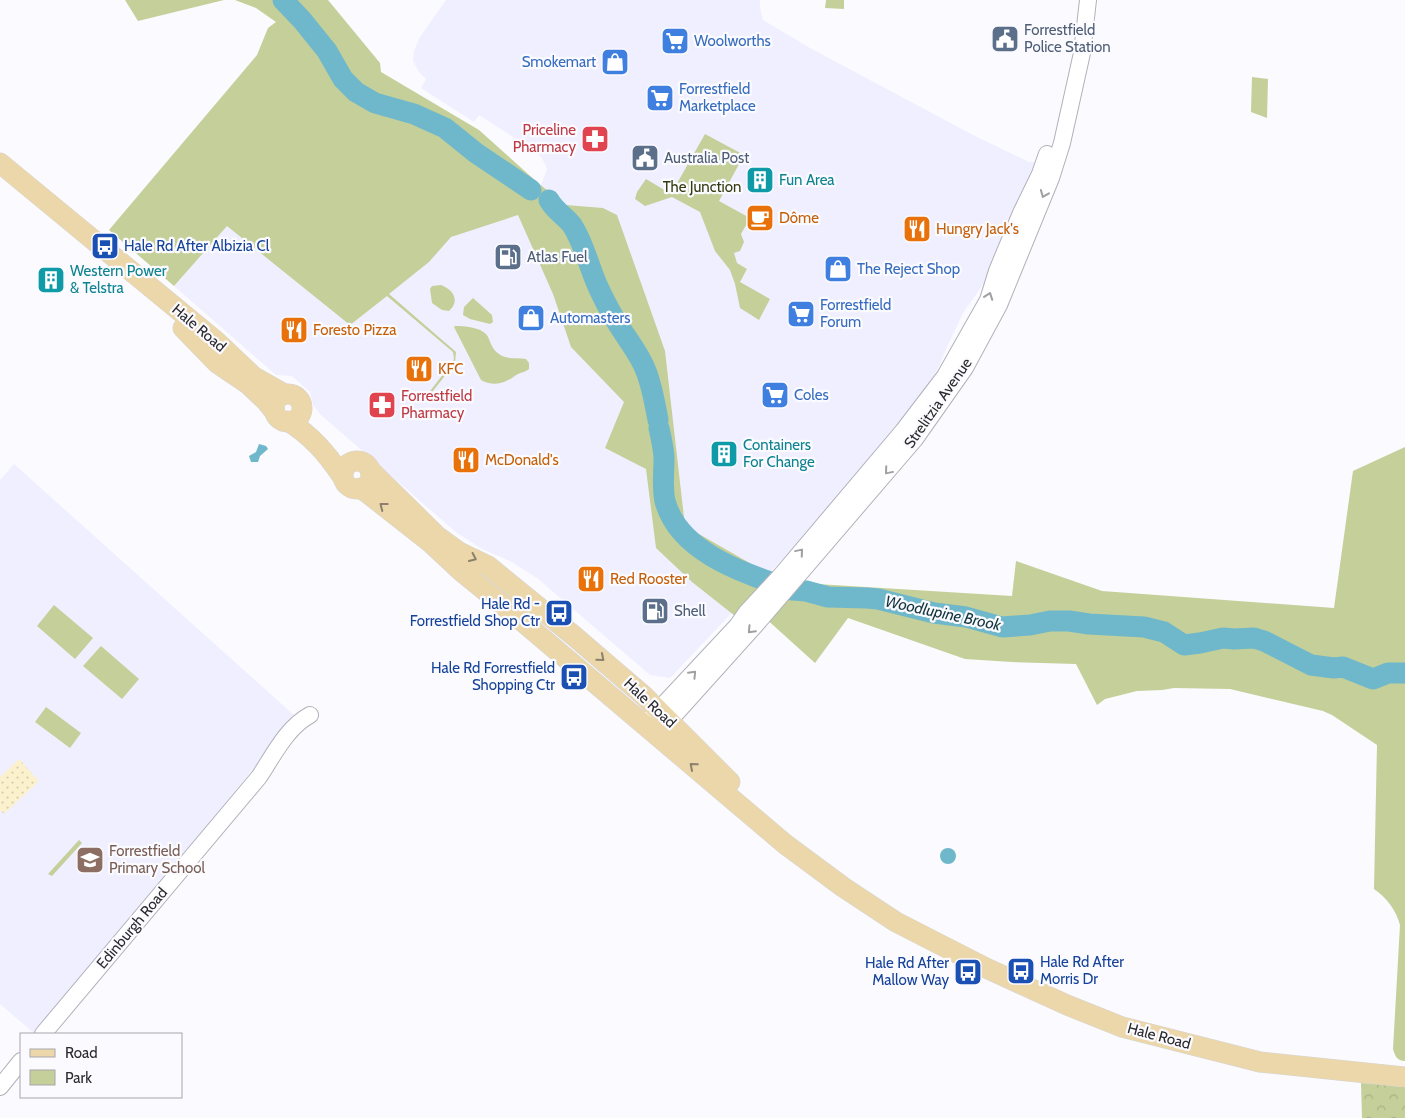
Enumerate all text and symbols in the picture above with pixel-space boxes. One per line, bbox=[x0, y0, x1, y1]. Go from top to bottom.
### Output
place label: Forrestfield Police Station bbox=[1024, 21, 1111, 56]
public building icon: Forrestfield Police Station bbox=[990, 24, 1020, 54]
supermarket icon: Woolworths bbox=[660, 26, 690, 56]
place label: Woolworths bbox=[694, 32, 771, 50]
shop icon: Smokemart bbox=[600, 47, 630, 77]
place label: Smokemart bbox=[522, 53, 596, 71]
place label: Forrestfield Marketplace bbox=[679, 80, 756, 115]
supermarket icon: Forrestfield Marketplace bbox=[645, 83, 675, 113]
place label: Priceline Pharmacy bbox=[513, 121, 576, 156]
pharmacy icon: Priceline Pharmacy bbox=[580, 124, 610, 154]
public building icon: Australia Post bbox=[630, 143, 660, 173]
place label: Australia Post bbox=[664, 149, 749, 167]
building icon: Fun Area bbox=[745, 165, 775, 195]
place label: Fun Area bbox=[779, 171, 835, 189]
park label: The Junction bbox=[663, 178, 741, 196]
one-way arrow bbox=[1040, 189, 1051, 198]
cafe icon: Dôme bbox=[745, 203, 775, 233]
place label: Dôme bbox=[779, 209, 819, 227]
restaurant icon: Hungry Jack's bbox=[902, 214, 932, 244]
place label: Hungry Jack's bbox=[936, 220, 1019, 238]
bus stop icon: Hale Rd After Albizia Cl bbox=[90, 231, 120, 261]
place label: Hale Rd After Albizia Cl bbox=[124, 237, 270, 255]
fuel station icon: Atlas Fuel bbox=[493, 242, 523, 272]
place label: Atlas Fuel bbox=[527, 248, 588, 266]
shop icon: The Reject Shop bbox=[823, 254, 853, 284]
place label: The Reject Shop bbox=[857, 260, 960, 278]
place label: Western Power & Telstra bbox=[70, 262, 167, 297]
building icon: Western Power & Telstra bbox=[36, 265, 66, 295]
one-way arrow bbox=[983, 292, 993, 301]
place label: Forrestfield Forum bbox=[820, 296, 891, 331]
supermarket icon: Forrestfield Forum bbox=[786, 299, 816, 329]
street label: Hale Road bbox=[168, 300, 230, 356]
shop icon: Automasters bbox=[516, 303, 546, 333]
place label: Automasters bbox=[550, 309, 630, 327]
restaurant icon: Foresto Pizza bbox=[279, 315, 309, 345]
place label: Foresto Pizza bbox=[313, 321, 397, 339]
restaurant icon: KFC bbox=[404, 354, 434, 384]
street label: Strelitzia Avenue bbox=[900, 354, 976, 452]
place label: KFC bbox=[438, 360, 463, 378]
supermarket icon: Coles bbox=[760, 380, 790, 410]
place label: Coles bbox=[794, 386, 829, 404]
place label: Forrestfield Pharmacy bbox=[401, 387, 472, 422]
pharmacy icon: Forrestfield Pharmacy bbox=[367, 390, 397, 420]
place label: Containers For Change bbox=[743, 436, 815, 471]
building icon: Containers For Change bbox=[709, 439, 739, 469]
restaurant icon: McDonald's bbox=[451, 445, 481, 475]
place label: McDonald's bbox=[485, 451, 559, 469]
one-way arrow bbox=[886, 465, 894, 474]
one-way arrow bbox=[380, 503, 389, 511]
one-way arrow bbox=[794, 549, 803, 558]
one-way arrow bbox=[468, 552, 477, 563]
restaurant icon: Red Rooster bbox=[576, 564, 606, 594]
place label: Red Rooster bbox=[610, 570, 687, 588]
water label: Woodlupine Brook bbox=[883, 591, 1004, 635]
place label: Hale Rd - Forrestfield Shop Ctr bbox=[410, 595, 540, 630]
fuel station icon: Shell bbox=[640, 596, 670, 626]
bus stop icon: Hale Rd - Forrestfield Shop Ctr bbox=[544, 598, 574, 628]
place label: Shell bbox=[674, 602, 706, 620]
one-way arrow bbox=[748, 624, 757, 633]
one-way arrow bbox=[595, 653, 604, 662]
place label: Hale Rd Forrestfield Shopping Ctr bbox=[431, 659, 555, 694]
bus stop icon: Hale Rd Forrestfield Shopping Ctr bbox=[559, 662, 589, 692]
one-way arrow bbox=[687, 671, 696, 680]
street label: Hale Road bbox=[620, 674, 680, 732]
one-way arrow bbox=[689, 763, 698, 772]
place label: Forrestfield Primary School bbox=[109, 842, 206, 877]
school or university icon: Forrestfield Primary School bbox=[75, 845, 105, 875]
street label: Edinburgh Road bbox=[93, 884, 171, 972]
place label: Hale Rd After Morris Dr bbox=[1040, 953, 1124, 988]
place label: Hale Rd After Mallow Way bbox=[865, 954, 949, 989]
bus stop icon: Hale Rd After Morris Dr bbox=[1006, 956, 1036, 986]
bus stop icon: Hale Rd After Mallow Way bbox=[953, 957, 983, 987]
street label: Hale Road bbox=[1125, 1019, 1193, 1053]
legend bbox=[20, 1033, 182, 1098]
text: Road bbox=[65, 1044, 98, 1062]
text: Park bbox=[65, 1069, 92, 1087]

